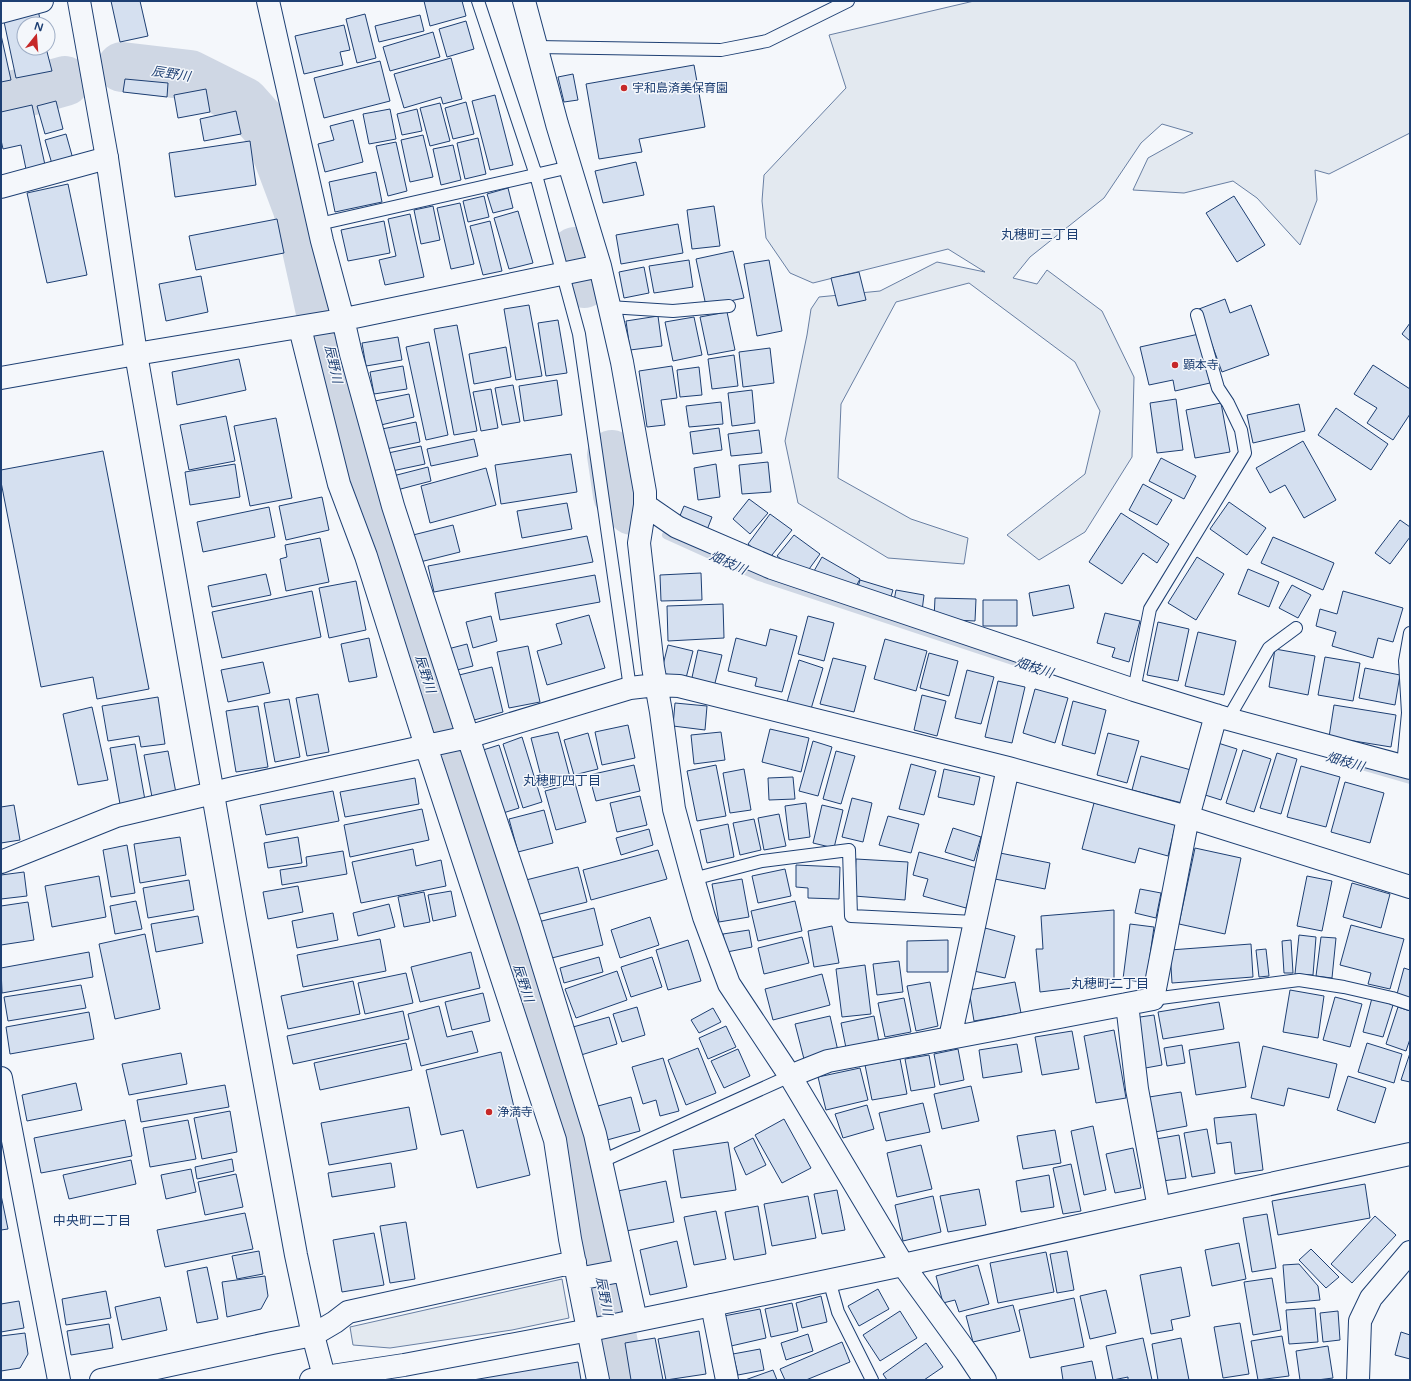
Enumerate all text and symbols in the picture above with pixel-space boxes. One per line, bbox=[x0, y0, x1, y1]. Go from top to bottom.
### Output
north arrow bbox=[16, 16, 56, 56]
text: N bbox=[33, 19, 45, 34]
water label: 辰野川 bbox=[150, 63, 193, 85]
place label: 宇和島済美保育園 bbox=[632, 81, 728, 95]
marker: 宇和島済美保育園 bbox=[619, 83, 629, 93]
district label: 丸穂町三丁目 bbox=[1001, 227, 1079, 243]
water label: 辰野川 bbox=[321, 343, 346, 387]
place label: 顕本寺 bbox=[1183, 358, 1219, 372]
marker: 顕本寺 bbox=[1170, 360, 1180, 370]
water label: 畑枝川 bbox=[707, 548, 751, 579]
water label: 辰野川 bbox=[411, 653, 439, 697]
water label: 畑枝川 bbox=[1013, 654, 1057, 682]
water label: 畑枝川 bbox=[1324, 749, 1368, 776]
district label: 丸穂町四丁目 bbox=[523, 773, 601, 789]
water label: 辰野川 bbox=[509, 962, 537, 1006]
district label: 丸穂町二丁目 bbox=[1071, 976, 1149, 992]
place label: 浄満寺 bbox=[497, 1105, 533, 1119]
marker: 浄満寺 bbox=[484, 1107, 494, 1117]
district label: 中央町二丁目 bbox=[53, 1213, 131, 1229]
water label: 辰野川 bbox=[592, 1275, 616, 1319]

